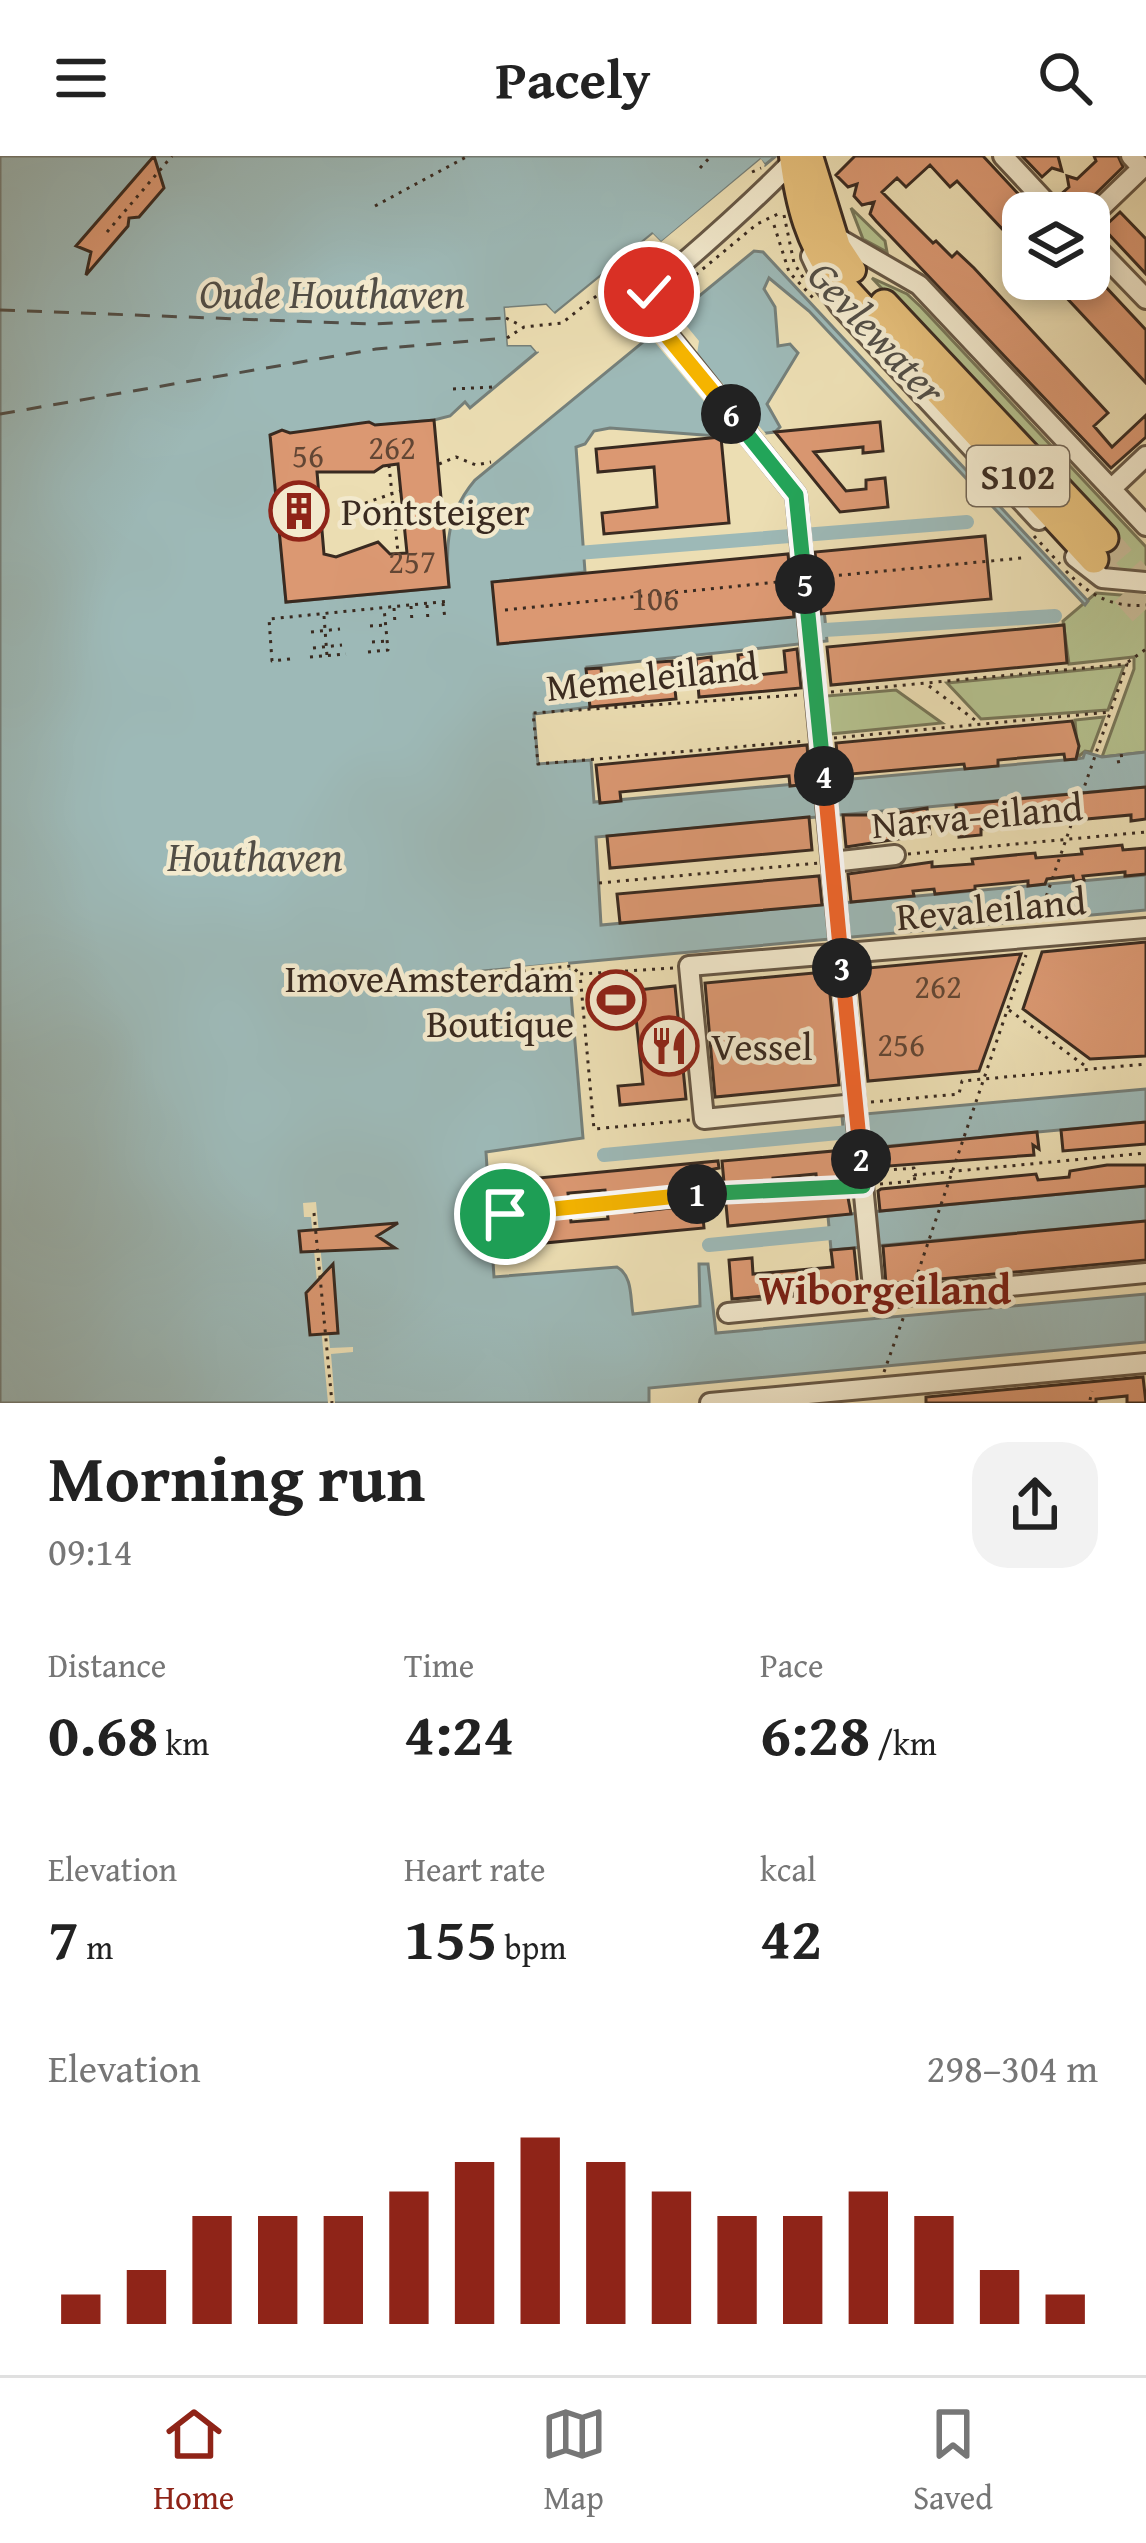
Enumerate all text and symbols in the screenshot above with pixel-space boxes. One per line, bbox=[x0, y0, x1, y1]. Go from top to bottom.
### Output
text: Pacely bbox=[496, 39, 650, 118]
icon: menu bbox=[48, 45, 114, 111]
icon: search bbox=[1032, 45, 1098, 111]
map controls bbox=[1002, 192, 1110, 300]
button: layers bbox=[1002, 192, 1110, 300]
pin bbox=[598, 241, 700, 343]
water label: Gevlewater bbox=[794, 246, 961, 419]
icon: check bbox=[616, 259, 682, 325]
water label: Oude Houthaven bbox=[199, 262, 465, 323]
pin: 6 bbox=[701, 384, 761, 444]
text: 6 bbox=[722, 390, 740, 438]
house number: 262 bbox=[368, 423, 416, 471]
house number: 56 bbox=[292, 431, 324, 479]
road number: S102 bbox=[967, 446, 1069, 506]
building icon: Pontsteiger bbox=[268, 480, 330, 542]
place label: Pontsteiger bbox=[341, 482, 530, 539]
house number: 257 bbox=[388, 537, 436, 585]
pin: 5 bbox=[775, 554, 835, 614]
text: 5 bbox=[796, 560, 814, 608]
house number: 106 bbox=[631, 574, 679, 622]
street label: Memeleiland bbox=[543, 636, 761, 715]
pin: 4 bbox=[794, 746, 854, 806]
text: 4 bbox=[815, 752, 833, 800]
street label: Narva-eiland bbox=[869, 777, 1085, 852]
water label: Houthaven bbox=[166, 825, 343, 886]
street label: Revaleiland bbox=[894, 871, 1088, 944]
pin: 3 bbox=[812, 938, 872, 998]
text: 3 bbox=[833, 944, 851, 992]
place label: ImoveAmsterdam Boutique bbox=[284, 949, 574, 1051]
house number: 262 bbox=[914, 962, 962, 1010]
sports icon: ImoveAmsterdam Boutique bbox=[585, 969, 647, 1031]
restaurant icon: Vessel bbox=[638, 1015, 700, 1077]
place label: Vessel bbox=[711, 1017, 813, 1074]
house number: 256 bbox=[877, 1020, 925, 1068]
pin: 2 bbox=[831, 1129, 891, 1189]
text: 2 bbox=[852, 1135, 870, 1183]
pin bbox=[454, 1163, 556, 1265]
pin: 1 bbox=[667, 1164, 727, 1224]
text: 1 bbox=[688, 1170, 706, 1218]
icon: arrive bbox=[472, 1181, 538, 1247]
district label: Wiborgeiland bbox=[759, 1258, 1012, 1319]
text: Morning run bbox=[48, 1428, 425, 1525]
button: share bbox=[972, 1442, 1098, 1568]
text: 09:14 bbox=[48, 1522, 133, 1579]
text: Distance bbox=[48, 1641, 166, 1689]
text: Time bbox=[404, 1641, 474, 1689]
text: Pace bbox=[760, 1641, 823, 1689]
text: 0.68 bbox=[48, 1689, 158, 1777]
text: 4:24 bbox=[404, 1689, 514, 1777]
text: 6:28 bbox=[760, 1689, 870, 1777]
text: km bbox=[158, 1719, 209, 1767]
text: /km bbox=[870, 1719, 937, 1767]
text: Elevation bbox=[48, 1845, 177, 1893]
text: Heart rate bbox=[404, 1845, 546, 1893]
text: kcal bbox=[760, 1845, 816, 1893]
text: 7 bbox=[48, 1893, 79, 1981]
text: 155 bbox=[404, 1893, 497, 1981]
text: 42 bbox=[760, 1893, 822, 1981]
text: m bbox=[79, 1923, 113, 1971]
text: bpm bbox=[497, 1923, 566, 1971]
text: Elevation bbox=[48, 2039, 201, 2096]
text: 298–304 m bbox=[926, 2039, 1098, 2096]
tab: Home bbox=[153, 2401, 234, 2521]
tab: Map bbox=[541, 2401, 607, 2521]
tab: Saved bbox=[913, 2401, 993, 2521]

